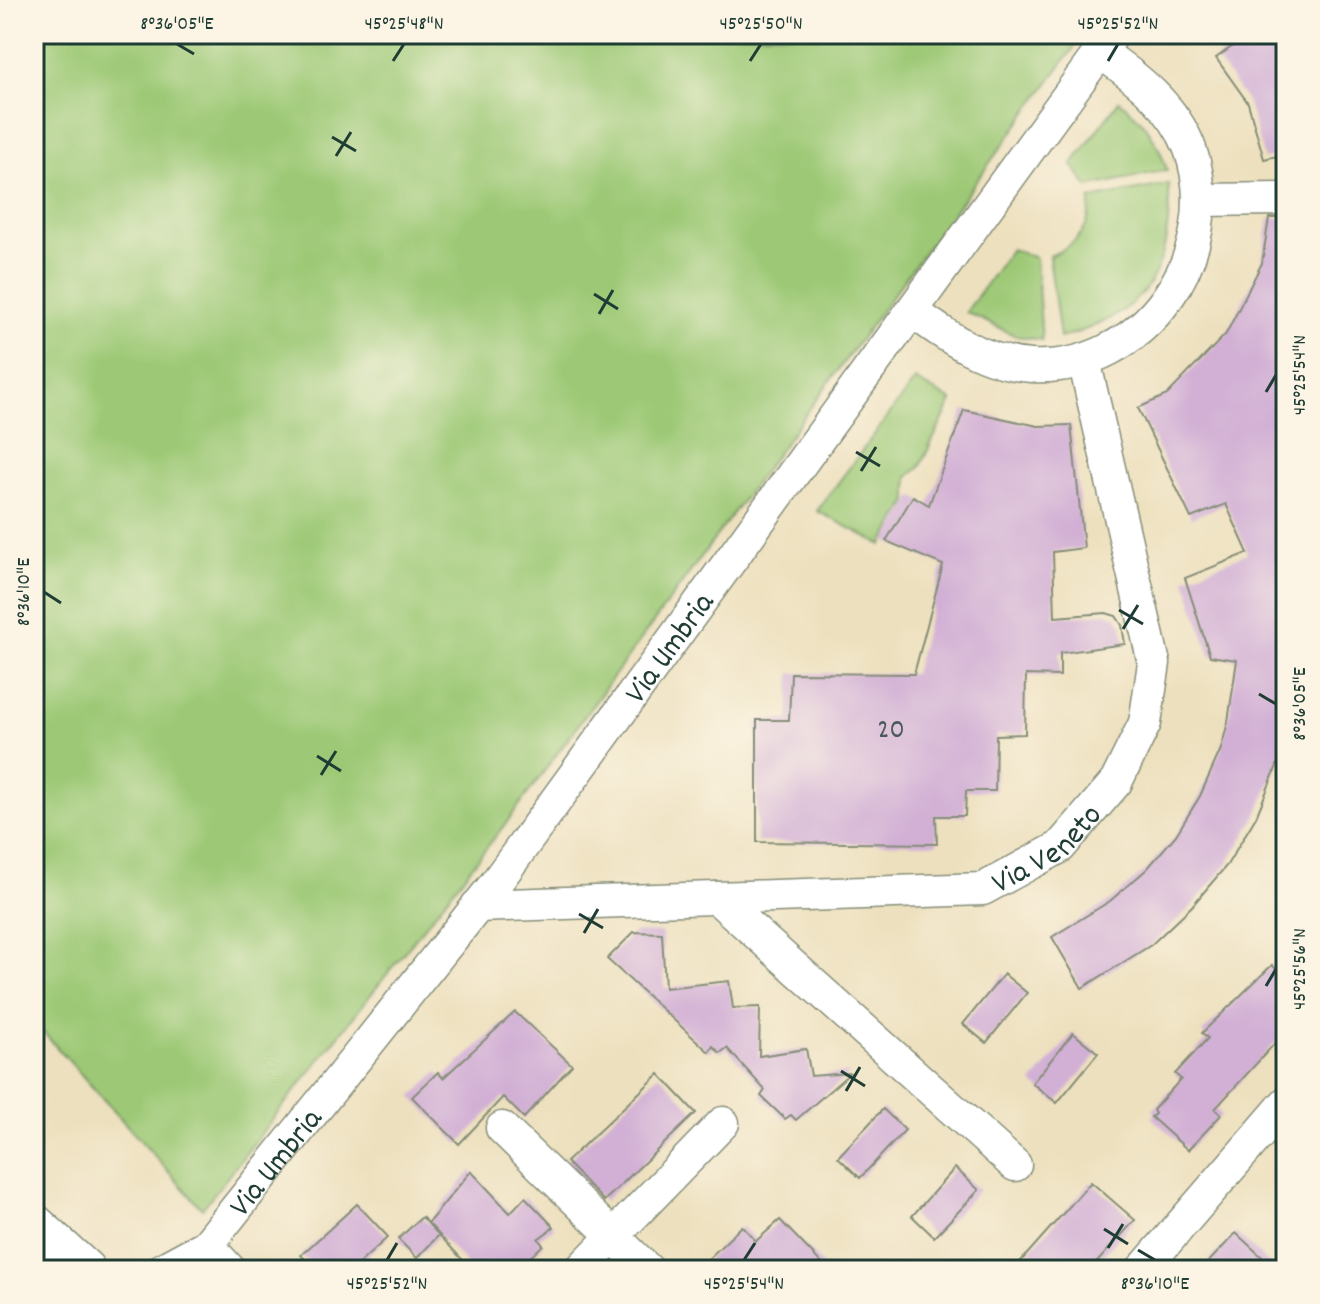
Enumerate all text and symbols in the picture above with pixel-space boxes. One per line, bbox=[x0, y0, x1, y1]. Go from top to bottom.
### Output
text: 8°36'05"E bbox=[140, 11, 214, 39]
text: 45°25'48"N bbox=[364, 11, 444, 39]
text: 45°25'50"N bbox=[719, 11, 803, 39]
text: 45°25'52"N bbox=[1078, 11, 1158, 39]
text: 45°25'54"N bbox=[1287, 335, 1315, 415]
text: 8°36'10"E bbox=[11, 558, 39, 626]
street label: Via Umbria bbox=[616, 584, 728, 715]
text: 8°36'05"E bbox=[1287, 667, 1315, 741]
house number: 20 bbox=[877, 712, 905, 752]
street label: Via Veneto bbox=[985, 796, 1115, 908]
text: 45°25'56"N bbox=[1287, 928, 1315, 1010]
street label: Via Umbria bbox=[220, 1099, 336, 1228]
text: 45°25'52"N bbox=[347, 1271, 427, 1299]
text: 45°25'54"N bbox=[704, 1271, 784, 1299]
text: 8°36'10"E bbox=[1121, 1271, 1189, 1299]

